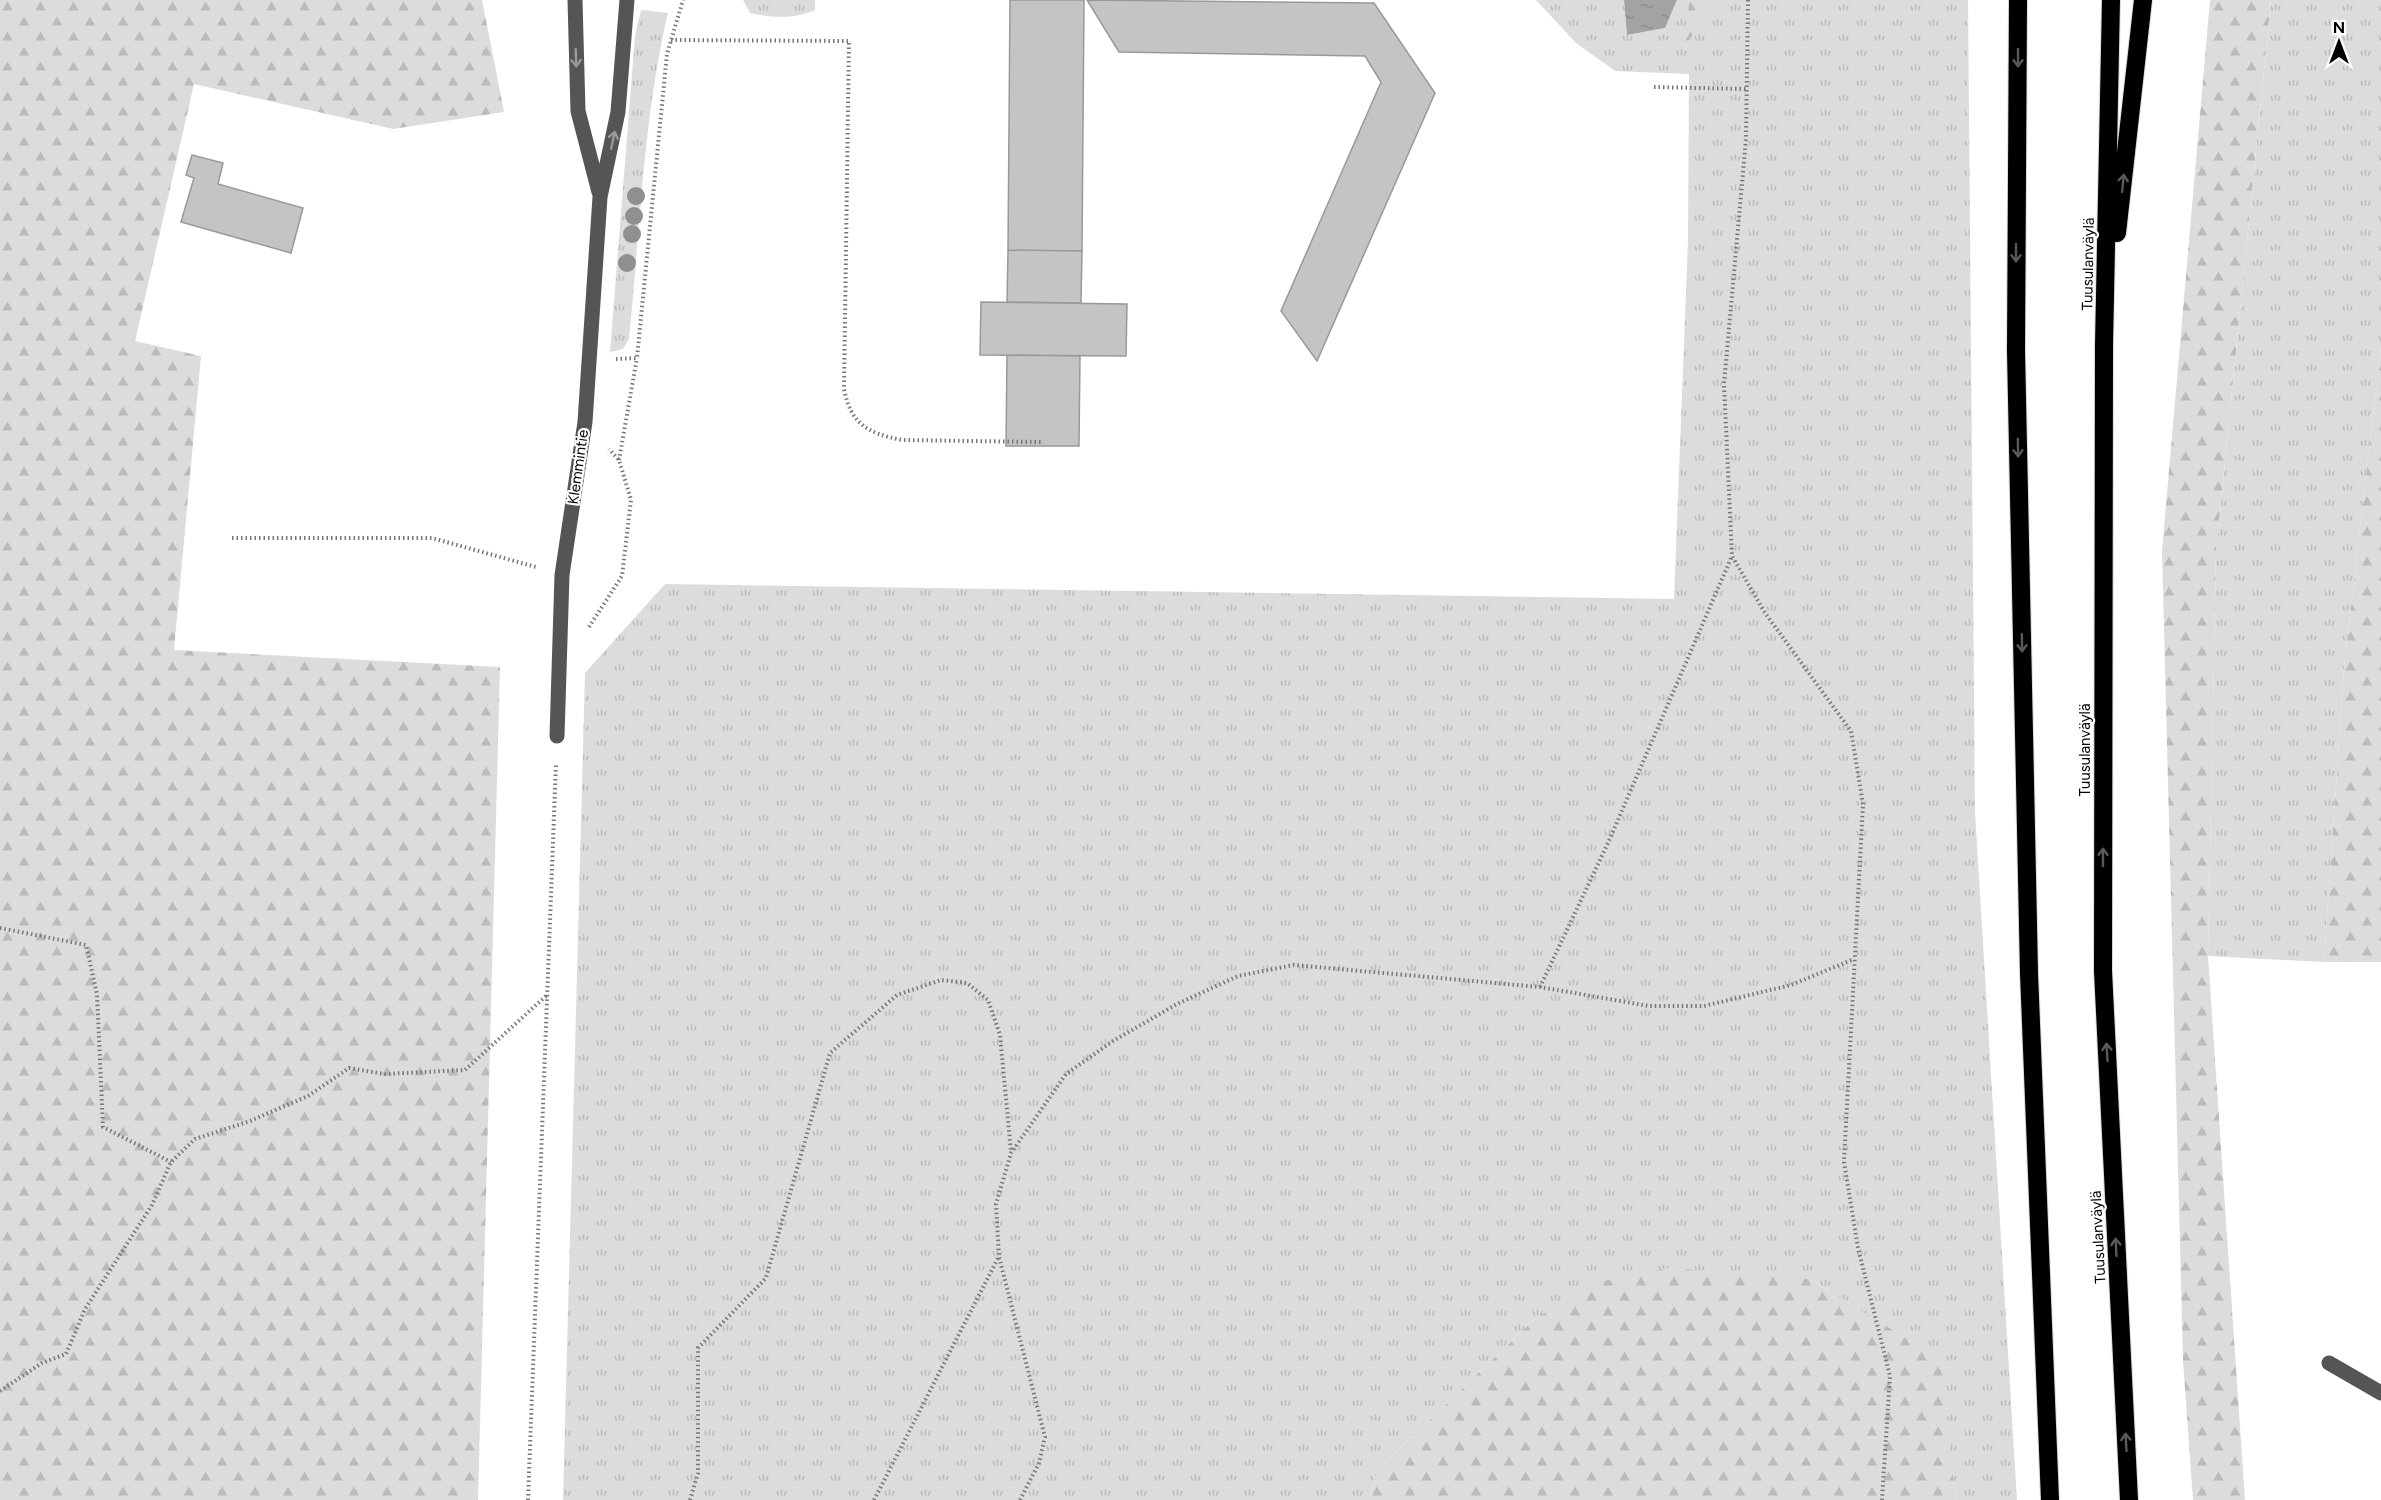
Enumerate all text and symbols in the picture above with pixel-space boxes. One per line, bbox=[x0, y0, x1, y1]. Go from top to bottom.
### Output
north arrow bbox=[2309, 12, 2369, 72]
text: N bbox=[2333, 18, 2345, 37]
one-way arrow bbox=[571, 48, 582, 68]
one-way arrow bbox=[2012, 48, 2023, 68]
one-way arrow bbox=[607, 130, 619, 149]
one-way arrow bbox=[2117, 173, 2128, 193]
street label: Tuusulanväylä bbox=[2078, 217, 2098, 311]
one-way arrow bbox=[2010, 243, 2022, 263]
street label: Klemmintie bbox=[564, 428, 592, 506]
one-way arrow bbox=[2012, 438, 2024, 458]
one-way arrow bbox=[2016, 633, 2028, 653]
street label: Tuusulanväylä bbox=[2076, 703, 2094, 797]
one-way arrow bbox=[2097, 848, 2109, 868]
one-way arrow bbox=[2101, 1043, 2112, 1063]
street label: Tuusulanväylä bbox=[2087, 1190, 2109, 1284]
one-way arrow bbox=[2111, 1237, 2122, 1257]
one-way arrow bbox=[2120, 1432, 2131, 1452]

